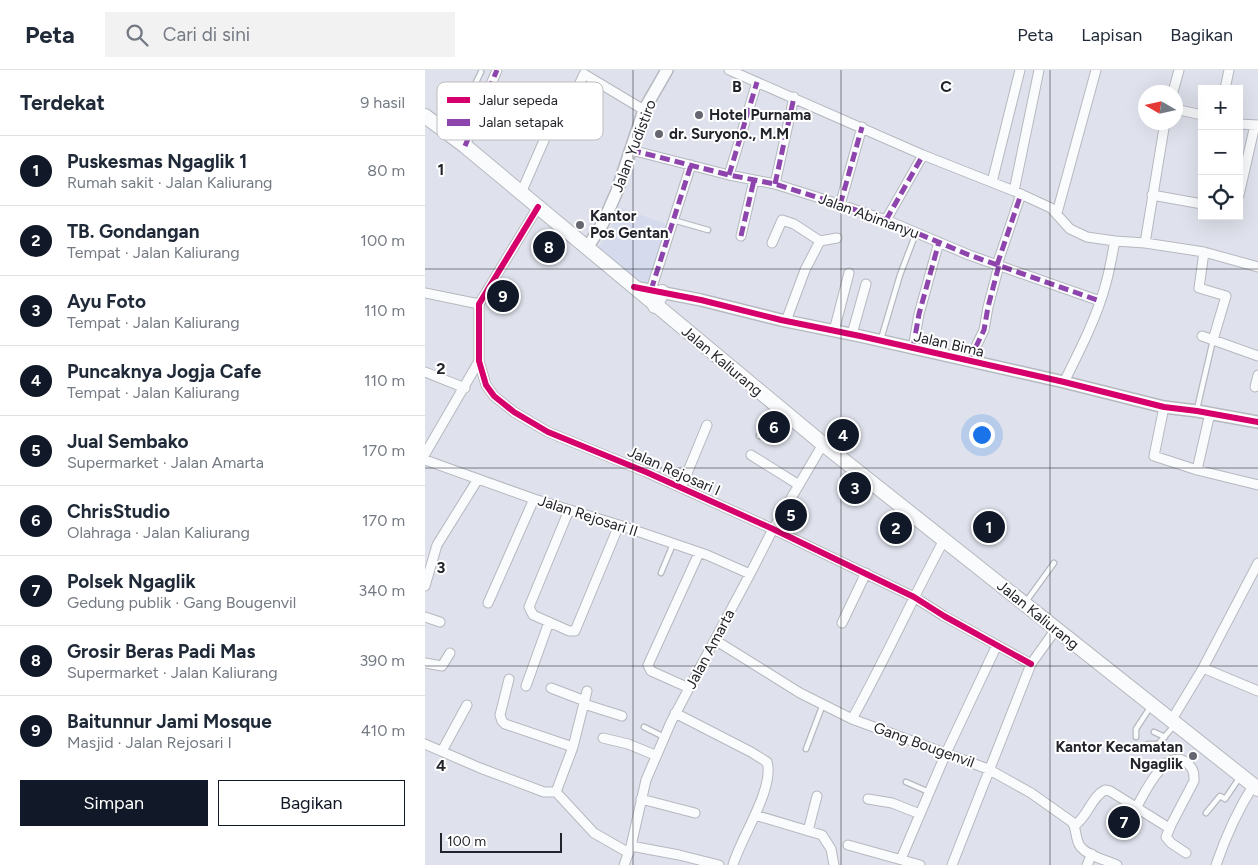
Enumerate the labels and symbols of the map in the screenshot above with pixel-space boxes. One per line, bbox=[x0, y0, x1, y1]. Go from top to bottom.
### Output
text: B bbox=[732, 77, 742, 96]
text: C bbox=[940, 77, 952, 96]
legend bbox=[437, 82, 603, 140]
north arrow bbox=[1138, 85, 1183, 130]
text: Jalur sepeda bbox=[479, 92, 558, 109]
street label: Jalan Yudistiro bbox=[608, 97, 660, 195]
place label: Hotel Purnama bbox=[709, 106, 811, 124]
marker: Hotel Purnama bbox=[693, 109, 705, 121]
text: Jalan setapak bbox=[479, 114, 564, 131]
place label: dr. Suryono., M.M bbox=[669, 125, 789, 143]
marker: dr. Suryono., M.M bbox=[653, 128, 665, 140]
text: 1 bbox=[438, 160, 444, 179]
street label: Jalan Abimanyu bbox=[816, 189, 922, 243]
place label: Kantor Pos Gentan bbox=[590, 207, 669, 242]
marker: Kantor Pos Gentan bbox=[574, 219, 586, 231]
pin: 8 bbox=[533, 228, 565, 266]
pin: 9 bbox=[487, 277, 519, 315]
street label: Jalan Kaliurang bbox=[678, 322, 766, 400]
street label: Jalan Bima bbox=[912, 327, 986, 361]
text: 2 bbox=[436, 359, 446, 378]
pin: 6 bbox=[758, 408, 790, 446]
pin: 4 bbox=[827, 416, 859, 454]
your location bbox=[969, 422, 995, 448]
street label: Jalan Rejosari I bbox=[625, 443, 723, 499]
pin: 3 bbox=[839, 469, 871, 507]
street label: Jalan Rejosari II bbox=[536, 491, 640, 541]
pin: 5 bbox=[775, 496, 807, 534]
pin: 1 bbox=[973, 508, 1005, 546]
pin: 2 bbox=[880, 509, 912, 547]
text: 3 bbox=[437, 558, 446, 577]
street label: Jalan Kaliurang bbox=[993, 577, 1083, 653]
street label: Jalan Amarta bbox=[682, 606, 738, 692]
street label: Gang Bougenvil bbox=[871, 718, 977, 772]
place label: Kantor Kecamatan Ngaglik bbox=[1056, 738, 1183, 773]
marker: Kantor Kecamatan Ngaglik bbox=[1187, 750, 1199, 762]
text: 4 bbox=[436, 756, 446, 775]
pin: 7 bbox=[1108, 803, 1140, 841]
scale bar bbox=[440, 830, 563, 853]

